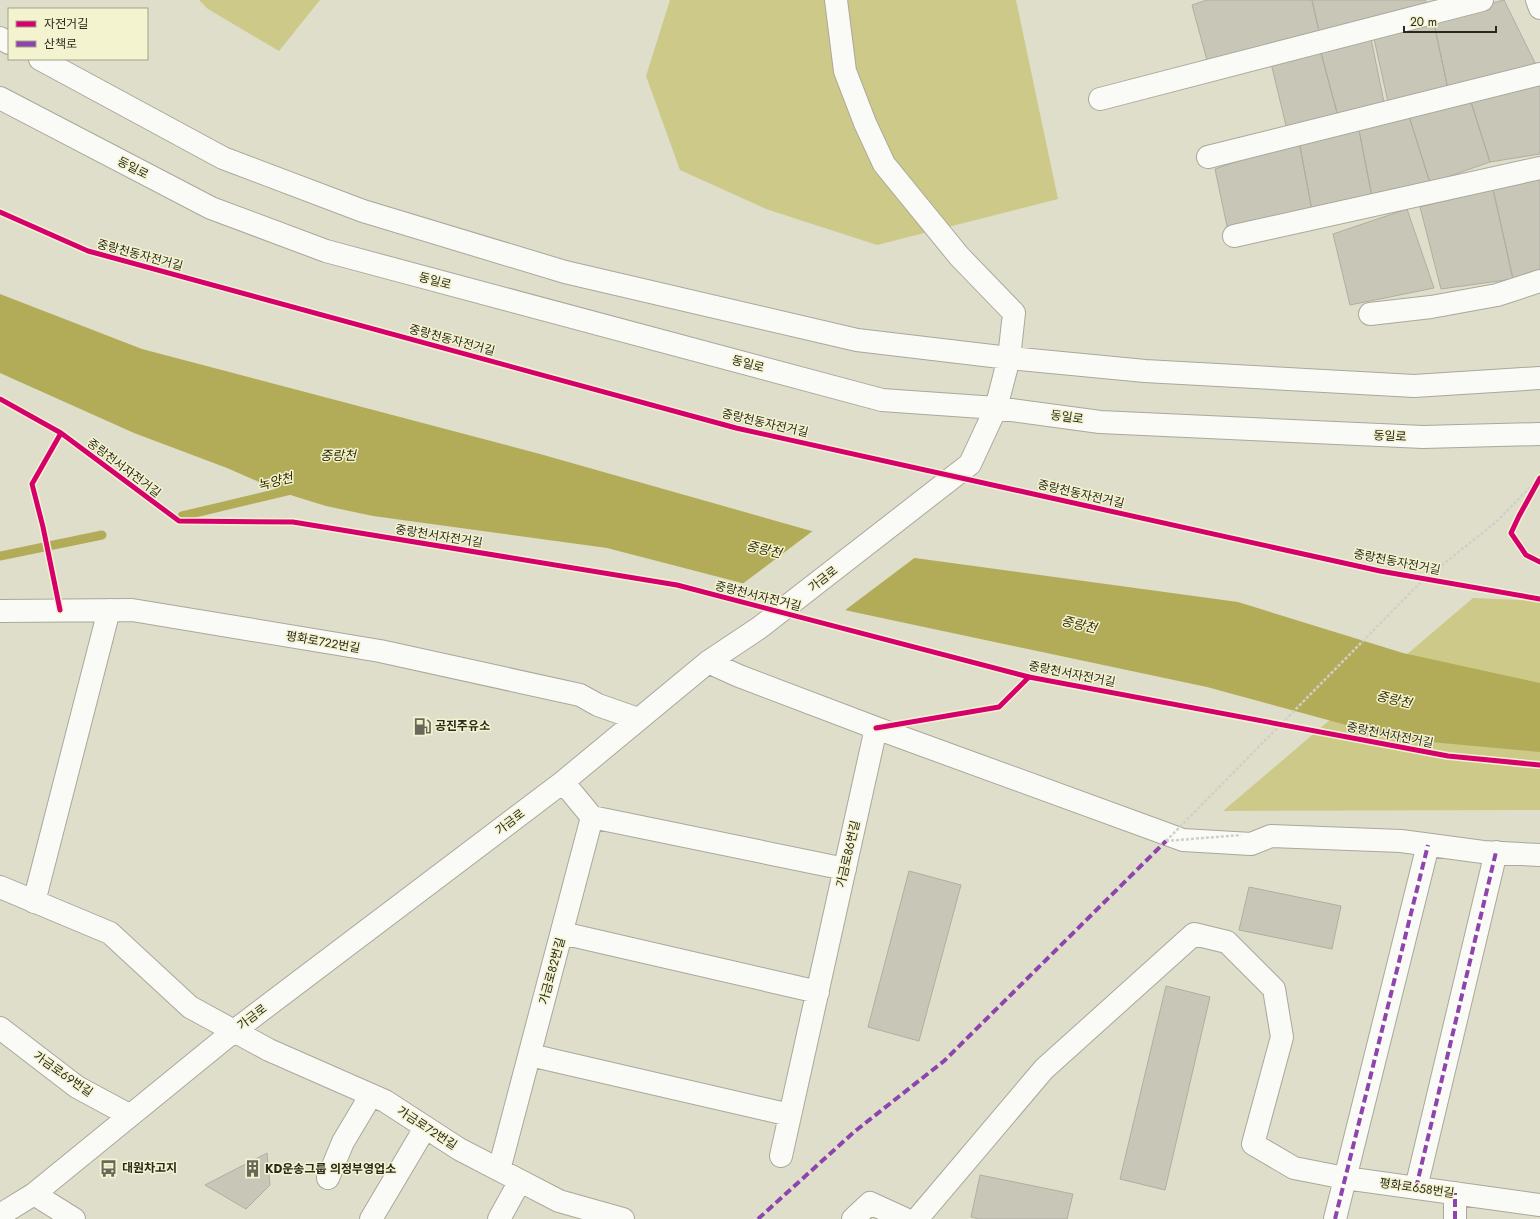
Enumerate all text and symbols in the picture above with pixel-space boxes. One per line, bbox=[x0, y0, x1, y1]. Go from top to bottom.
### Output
legend bbox=[8, 8, 148, 60]
scale bar bbox=[1404, 8, 1496, 34]
text: 20 m bbox=[1410, 13, 1437, 31]
text: 자전거길 bbox=[44, 15, 88, 33]
text: 산책로 bbox=[44, 35, 77, 53]
street label: 동일로 bbox=[114, 152, 152, 184]
street label: 중랑천동자전거길 bbox=[95, 235, 185, 275]
street label: 동일로 bbox=[417, 268, 453, 294]
street label: 중랑천동자전거길 bbox=[407, 320, 497, 360]
street label: 동일로 bbox=[730, 351, 766, 377]
street label: 중랑천동자전거길 bbox=[720, 404, 810, 442]
street label: 동일로 bbox=[1049, 406, 1085, 428]
street label: 동일로 bbox=[1373, 426, 1407, 446]
street label: 중랑천서자전거길 bbox=[83, 434, 165, 502]
water label: 중랑천 bbox=[320, 446, 357, 465]
water label: 녹양천 bbox=[255, 468, 296, 495]
street label: 중랑천동자전거길 bbox=[1036, 475, 1126, 513]
street label: 중랑천서자전거길 bbox=[394, 520, 484, 552]
water label: 중랑천 bbox=[744, 536, 785, 563]
street label: 중랑천동자전거길 bbox=[1352, 545, 1442, 579]
street label: 가금로 bbox=[804, 562, 842, 596]
street label: 중랑천서자전거길 bbox=[713, 577, 803, 615]
water label: 중랑천 bbox=[1059, 611, 1100, 638]
street label: 평화로722번길 bbox=[284, 627, 362, 657]
street label: 중랑천서자전거길 bbox=[1027, 657, 1117, 691]
water label: 중랑천 bbox=[1374, 686, 1415, 713]
fuel station icon: 공진주유소 bbox=[412, 716, 432, 736]
place label: 공진주유소 bbox=[435, 717, 490, 735]
street label: 중랑천서자전거길 bbox=[1345, 718, 1435, 752]
street label: 가금로 bbox=[491, 805, 529, 839]
street label: 가금로86번길 bbox=[832, 819, 864, 889]
street label: 가금로82번길 bbox=[534, 936, 570, 1006]
street label: 가금로 bbox=[233, 1000, 271, 1034]
street label: 가금로69번길 bbox=[30, 1047, 96, 1101]
street label: 가금로72번길 bbox=[393, 1102, 461, 1154]
bus stop icon: 대원차고지 bbox=[99, 1158, 119, 1178]
place label: 대원차고지 bbox=[122, 1159, 177, 1177]
building icon: KD운송그룹 의정부영업소 bbox=[242, 1159, 262, 1179]
place label: KD운송그룹 의정부영업소 bbox=[265, 1160, 396, 1178]
street label: 평화로658번길 bbox=[1378, 1174, 1456, 1202]

